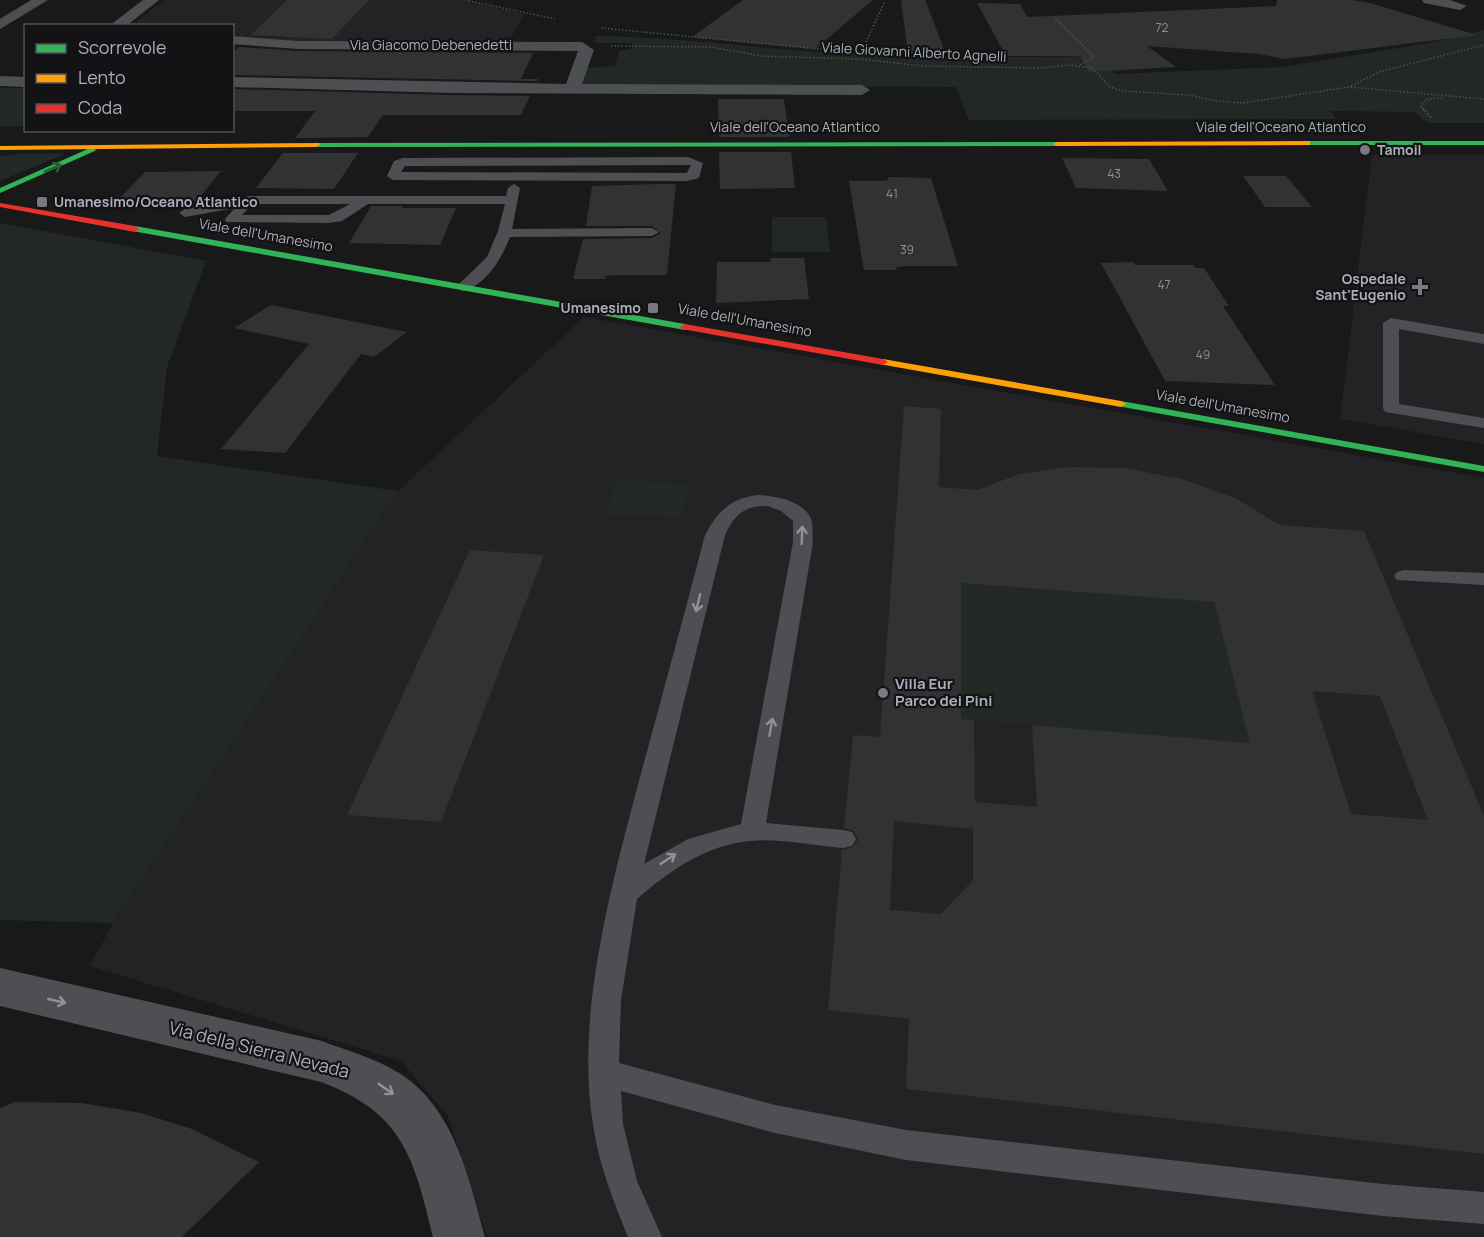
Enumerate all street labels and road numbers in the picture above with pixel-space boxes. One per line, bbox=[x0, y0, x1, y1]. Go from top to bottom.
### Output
street label: Via Giacomo Debenedetti bbox=[350, 35, 512, 54]
street label: Viale Giovanni Alberto Agnelli bbox=[821, 37, 1007, 66]
street label: Viale dell'Oceano Atlantico bbox=[710, 117, 880, 136]
street label: Viale dell'Oceano Atlantico bbox=[1196, 117, 1366, 136]
street label: Viale dell'Umanesimo bbox=[198, 213, 335, 256]
street label: Viale dell'Umanesimo bbox=[677, 298, 814, 341]
street label: Viale dell'Umanesimo bbox=[1155, 384, 1292, 427]
street label: Via della Sierra Nevada bbox=[166, 1015, 352, 1083]

